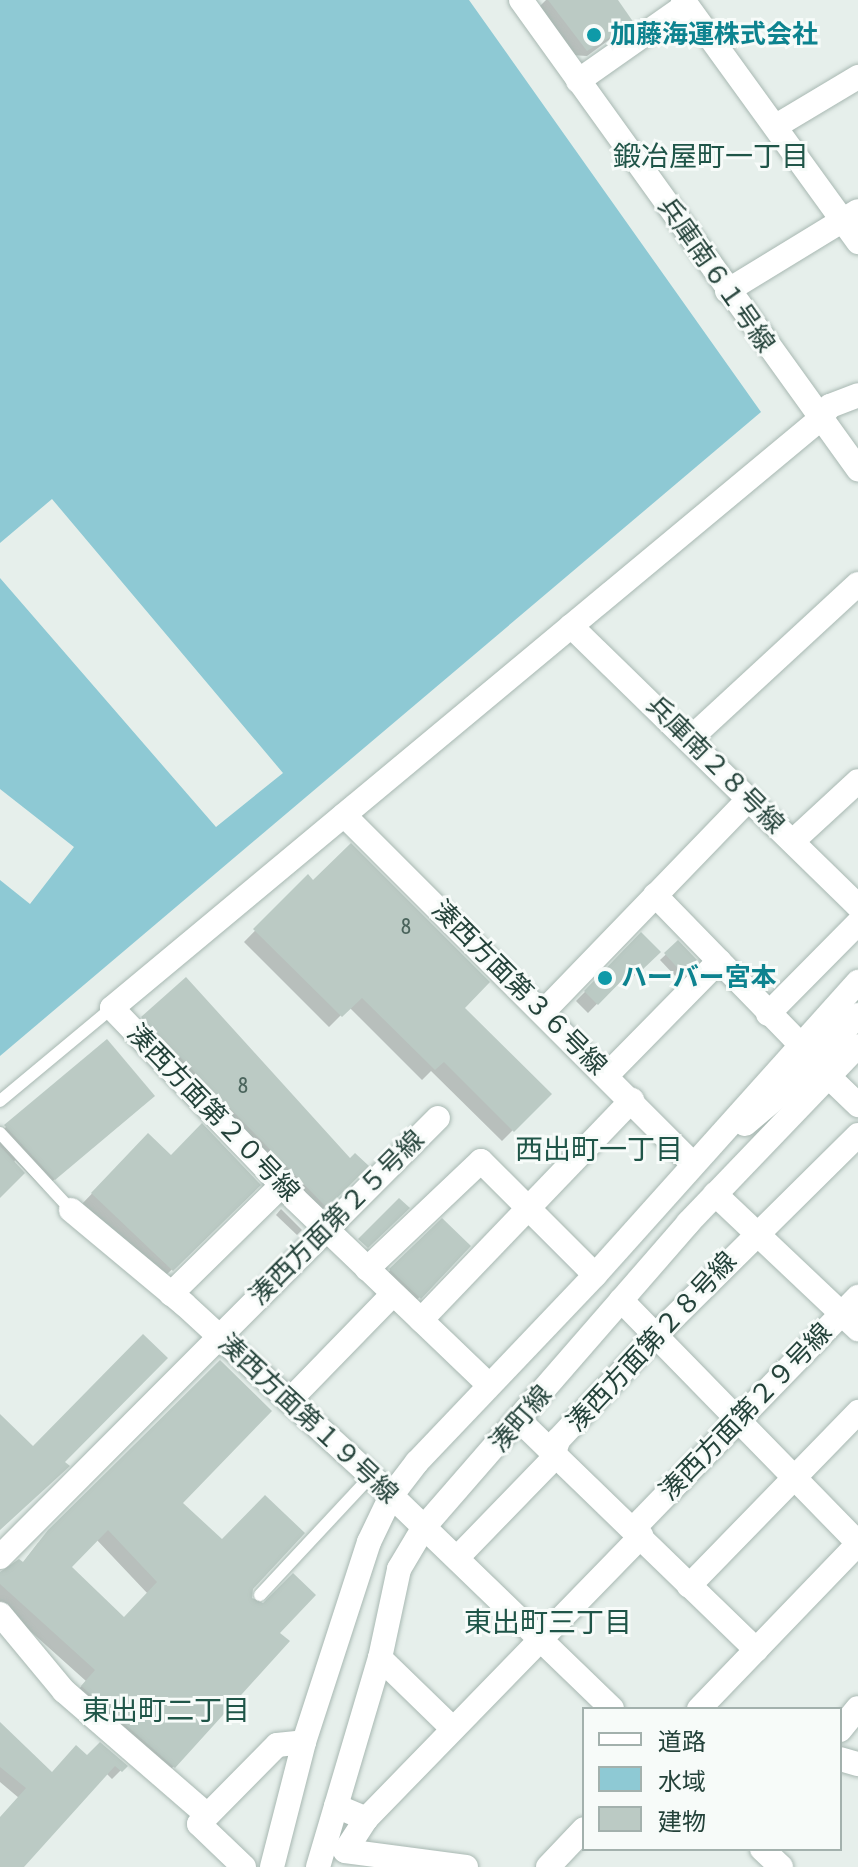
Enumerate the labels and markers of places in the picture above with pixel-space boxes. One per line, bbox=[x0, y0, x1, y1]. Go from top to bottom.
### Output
place label: 加藤海運株式会社 bbox=[610, 19, 818, 51]
marker: 加藤海運株式会社 bbox=[585, 26, 603, 44]
place label: ハーバー宮本 bbox=[621, 962, 777, 994]
marker: ハーバー宮本 bbox=[596, 969, 614, 987]

